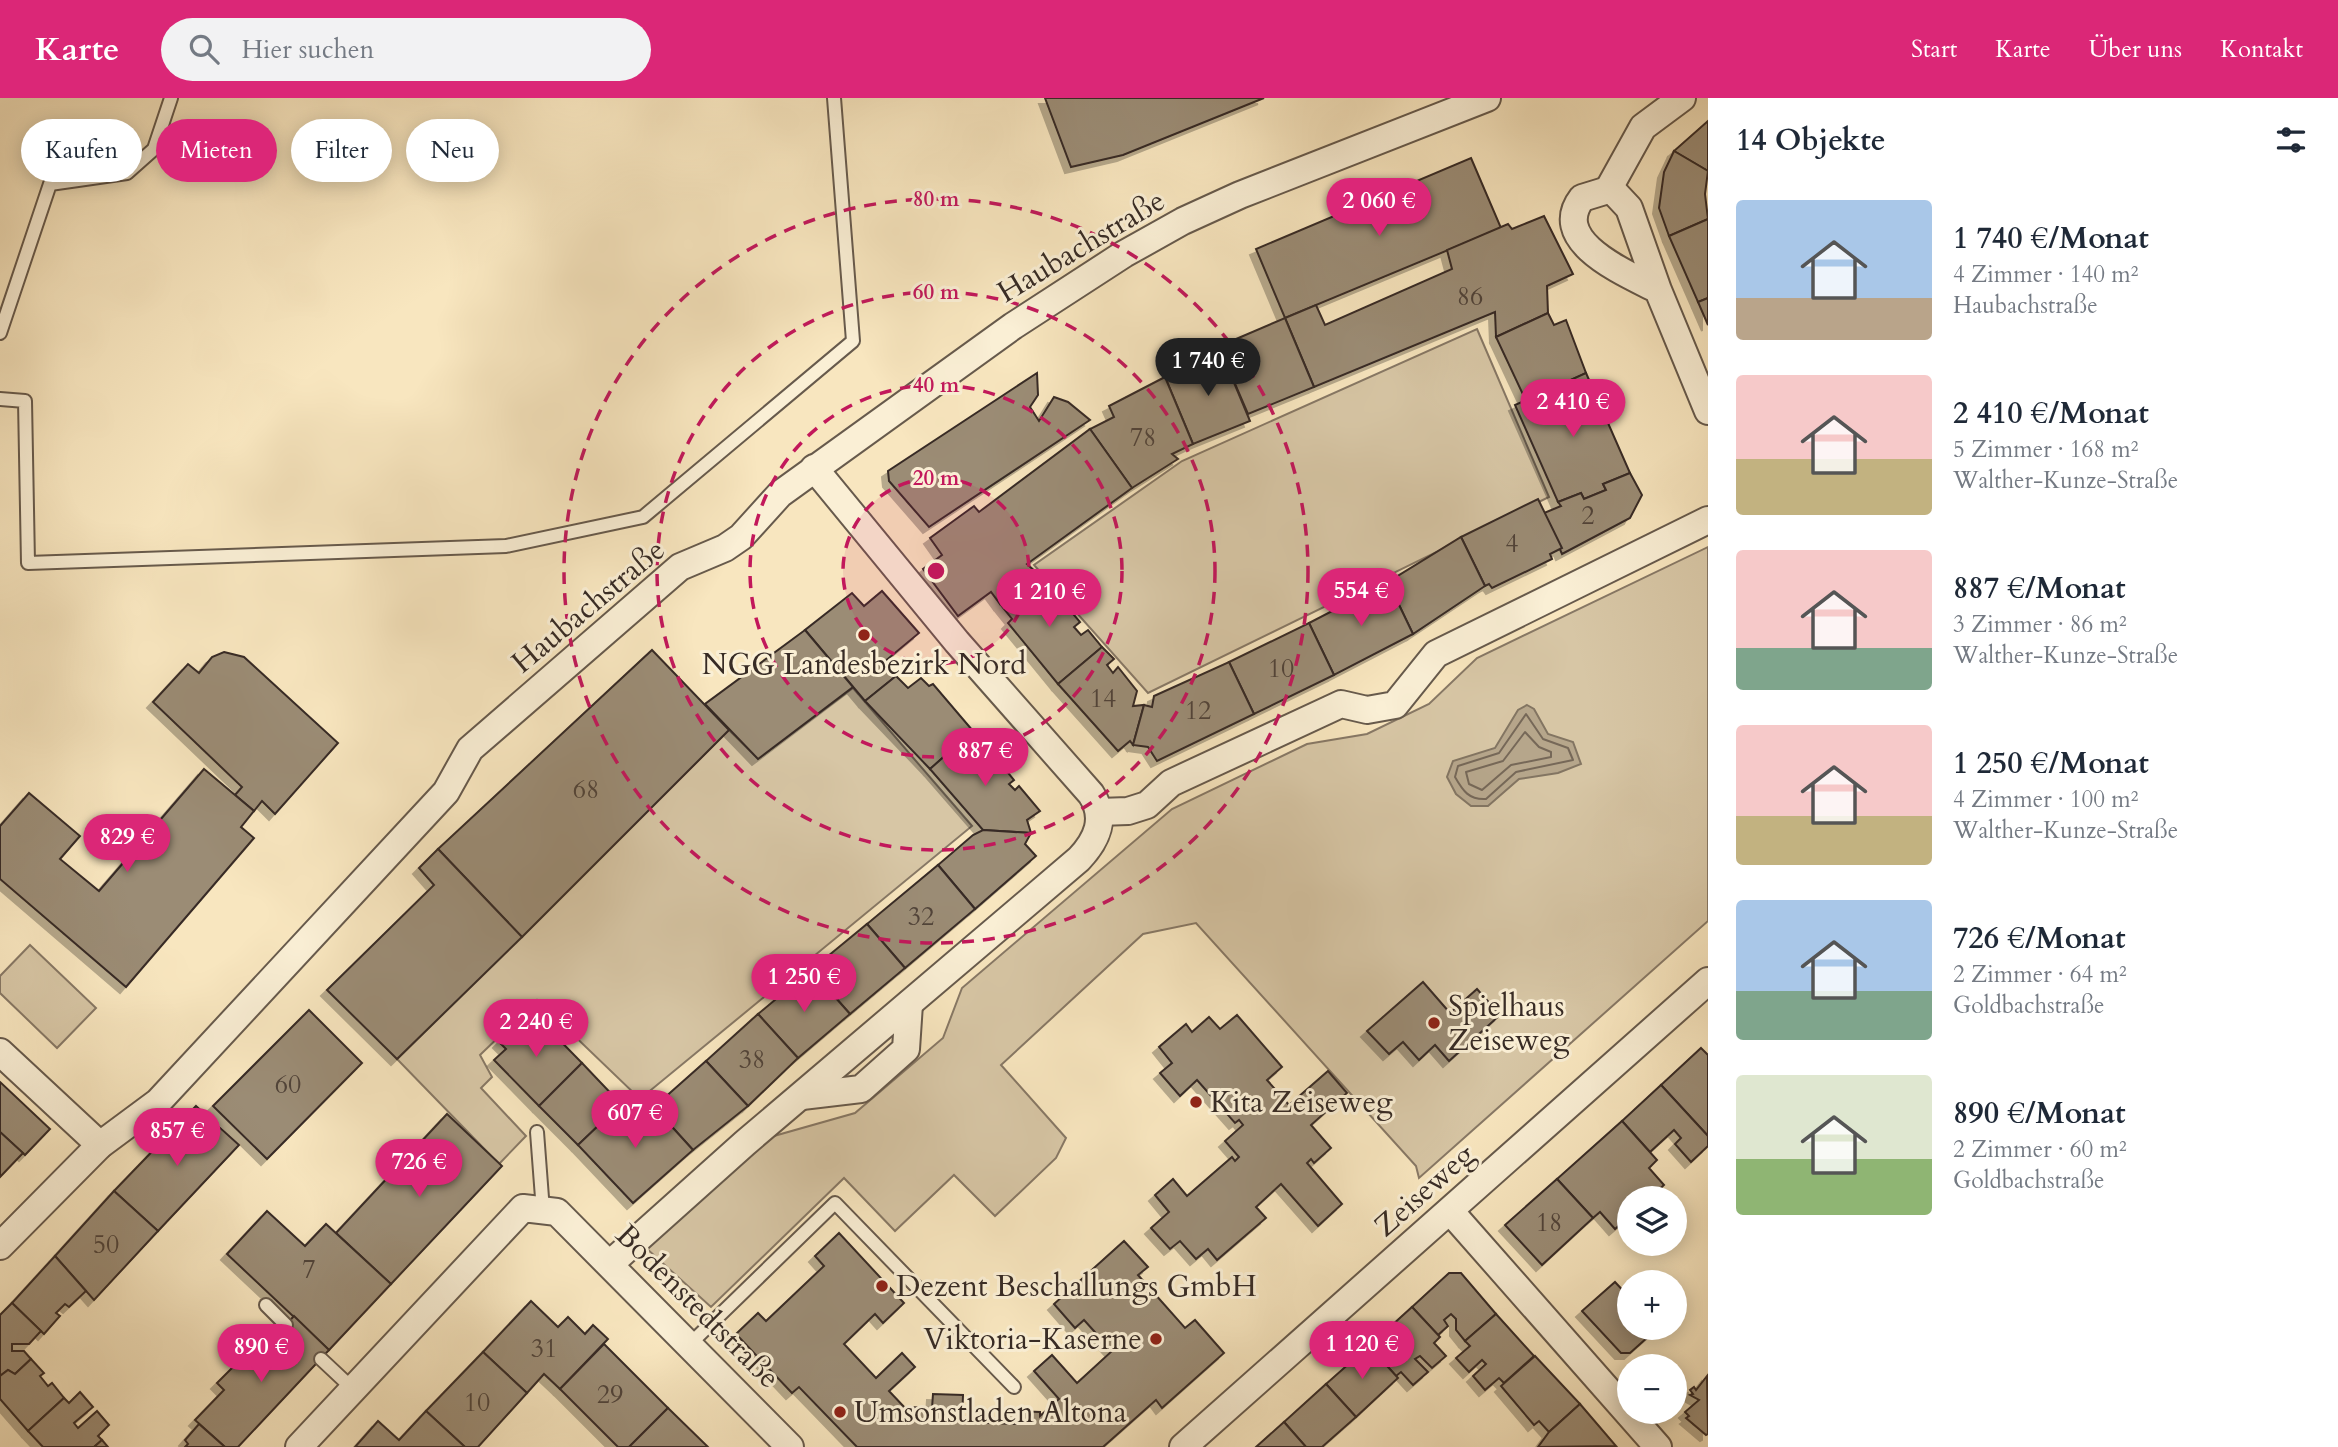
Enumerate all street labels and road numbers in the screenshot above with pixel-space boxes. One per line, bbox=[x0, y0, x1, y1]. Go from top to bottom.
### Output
street label: Haubachstraße bbox=[990, 180, 1173, 313]
street label: Haubachstraße bbox=[503, 530, 674, 683]
street label: Zeiseweg bbox=[1365, 1134, 1483, 1246]
street label: Bodenstedtstraße bbox=[607, 1215, 789, 1397]

